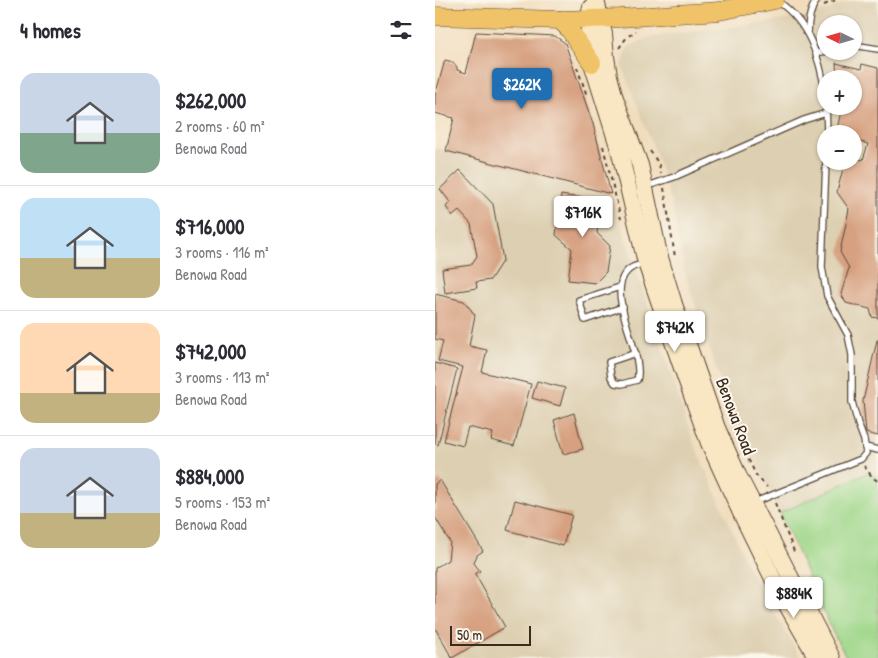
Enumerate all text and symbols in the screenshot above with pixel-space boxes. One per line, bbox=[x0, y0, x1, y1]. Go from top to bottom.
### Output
north arrow bbox=[817, 15, 863, 60]
map controls bbox=[817, 15, 862, 170]
text: 4 homes bbox=[20, 16, 81, 45]
icon: filters bbox=[387, 16, 415, 44]
pin: $262K bbox=[487, 68, 557, 110]
button: + bbox=[817, 70, 862, 115]
text: $262K bbox=[503, 73, 541, 95]
text: $262,000 bbox=[175, 86, 246, 115]
icon: home bbox=[60, 93, 120, 153]
text: 2 rooms · 60 m² bbox=[175, 115, 265, 137]
button: − bbox=[817, 125, 862, 170]
text: Benowa Road bbox=[175, 137, 247, 159]
pin: $716K bbox=[548, 196, 618, 238]
text: $716K bbox=[565, 201, 601, 223]
text: $716,000 bbox=[175, 212, 245, 241]
icon: home bbox=[60, 218, 120, 278]
text: 3 rooms · 116 m² bbox=[175, 241, 269, 263]
text: Benowa Road bbox=[175, 263, 247, 285]
pin: $742K bbox=[640, 310, 710, 353]
text: $742K bbox=[656, 316, 694, 338]
text: $742,000 bbox=[175, 337, 246, 366]
icon: home bbox=[60, 343, 120, 403]
text: 3 rooms · 113 m² bbox=[175, 366, 270, 388]
street label: Benowa Road bbox=[710, 374, 762, 458]
text: Benowa Road bbox=[175, 388, 247, 410]
text: $884,000 bbox=[175, 462, 244, 491]
icon: home bbox=[60, 468, 120, 528]
text: 5 rooms · 153 m² bbox=[175, 491, 270, 513]
text: Benowa Road bbox=[175, 513, 247, 535]
pin: $884K bbox=[759, 576, 829, 619]
text: $884K bbox=[776, 582, 812, 604]
scale bar bbox=[450, 623, 531, 646]
text: 50 m bbox=[457, 625, 482, 644]

